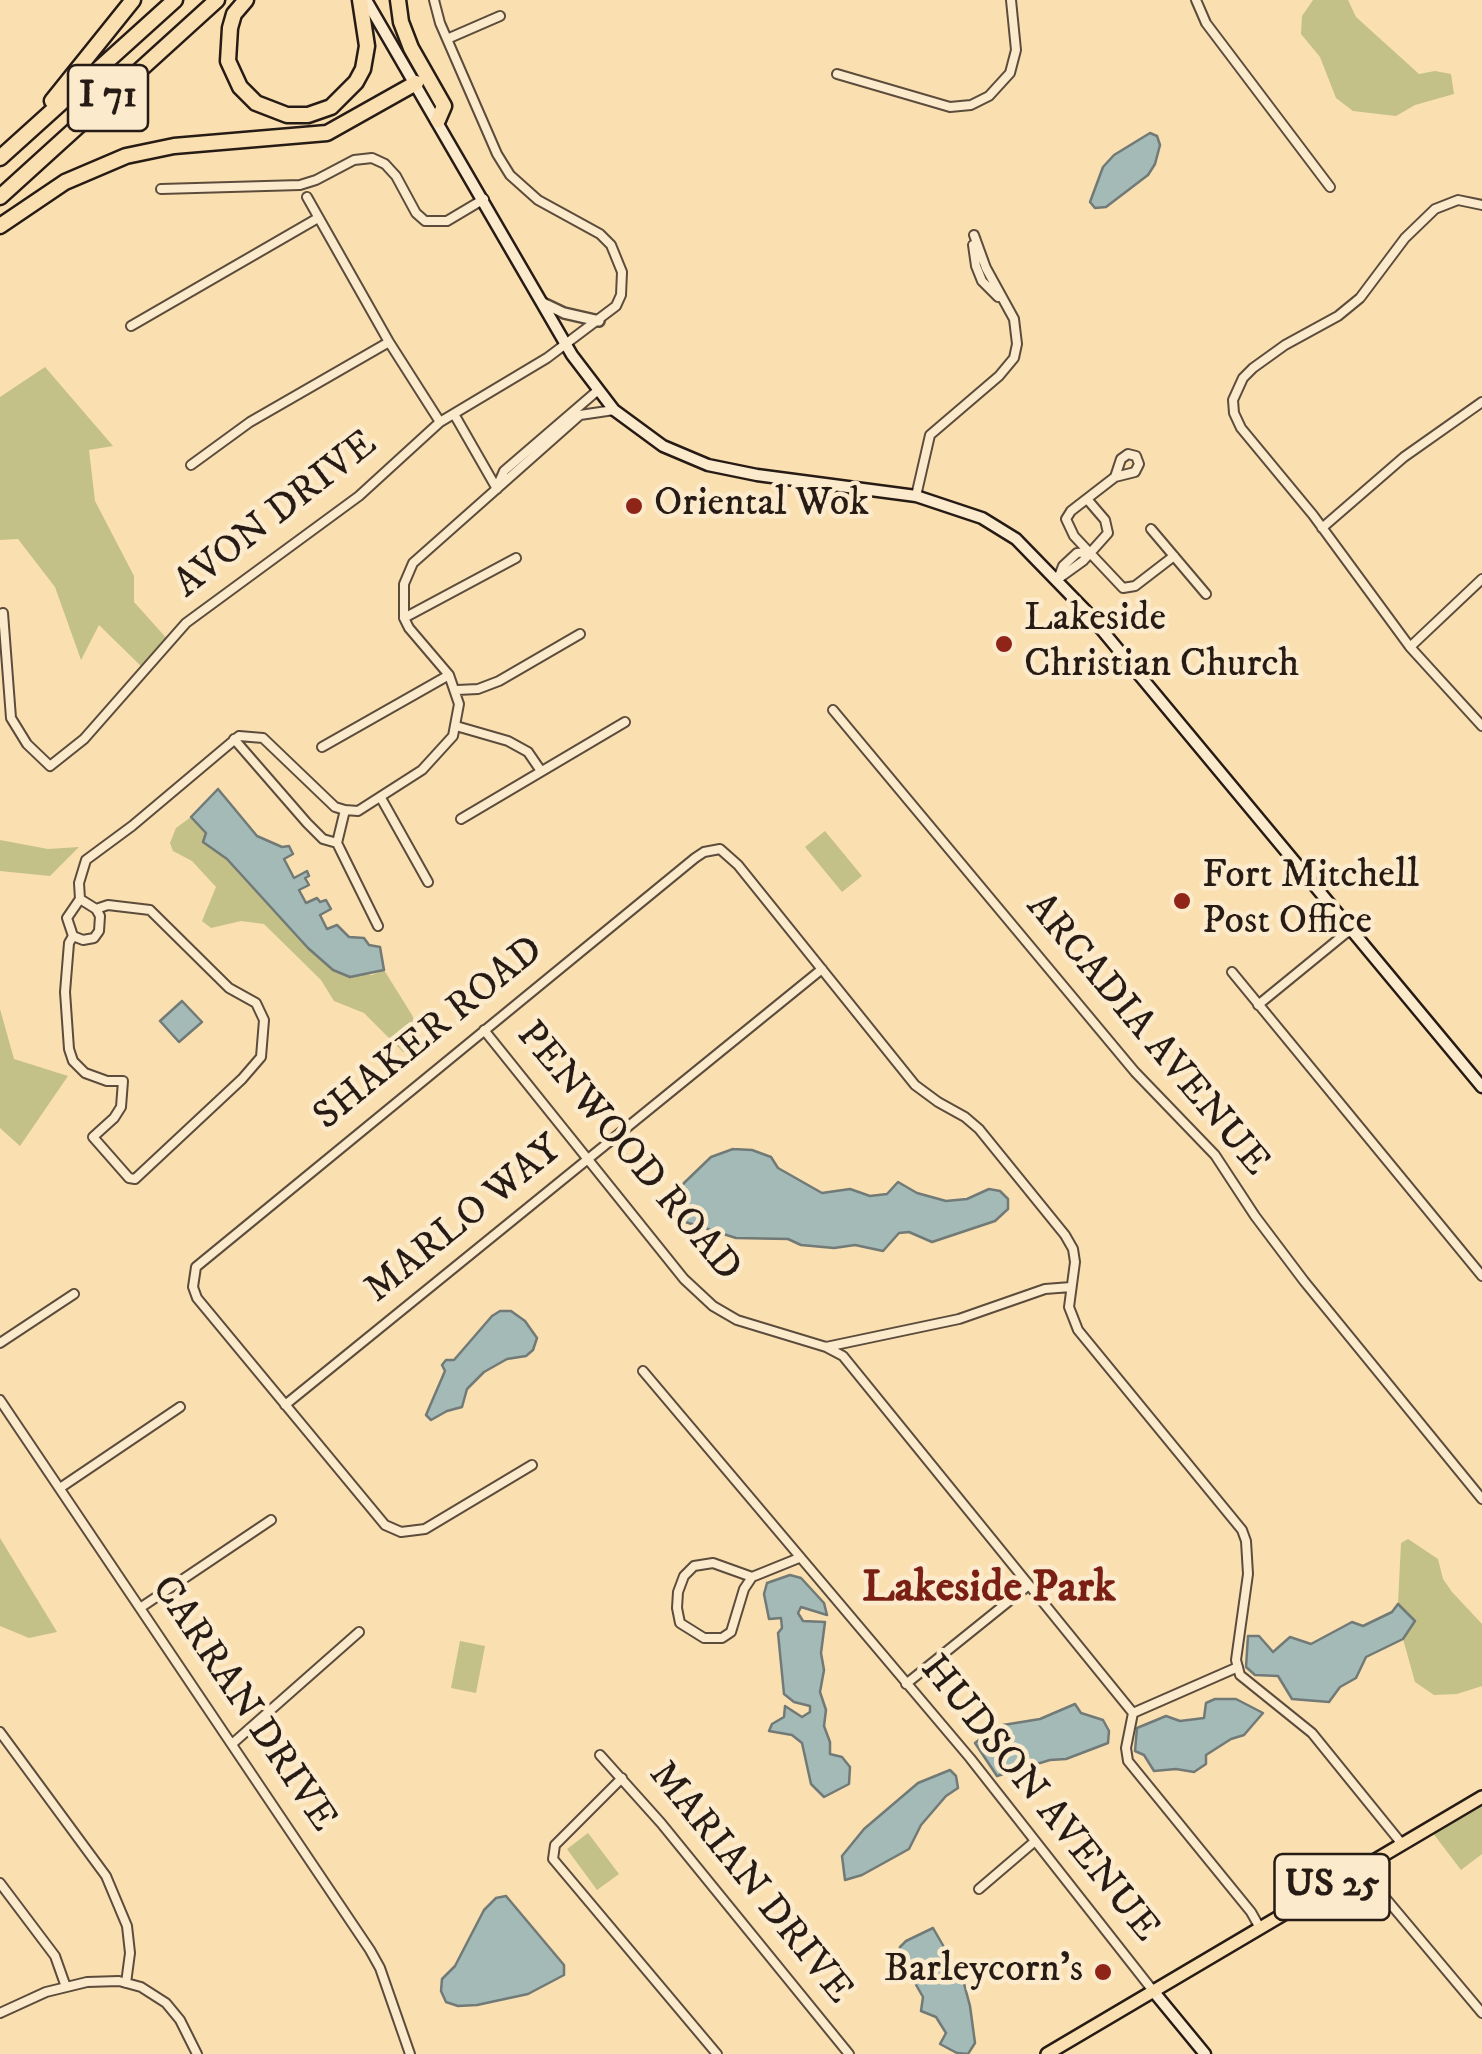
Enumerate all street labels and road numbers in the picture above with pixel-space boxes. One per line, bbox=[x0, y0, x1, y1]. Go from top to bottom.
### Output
road number: I 71 bbox=[68, 65, 148, 131]
street label: AVON DRIVE bbox=[166, 422, 388, 610]
street label: ARCADIA AVENUE bbox=[1014, 885, 1278, 1187]
street label: SHAKER ROAD bbox=[306, 928, 554, 1142]
street label: PENWOOD ROAD bbox=[504, 1013, 750, 1293]
street label: MARLO WAY bbox=[357, 1127, 573, 1315]
street label: CARRAN DRIVE bbox=[139, 1568, 345, 1842]
street label: HUDSON AVENUE bbox=[908, 1647, 1168, 1953]
street label: MARIAN DRIVE bbox=[637, 1753, 861, 2015]
road number: US 25 bbox=[1274, 1854, 1390, 1920]

